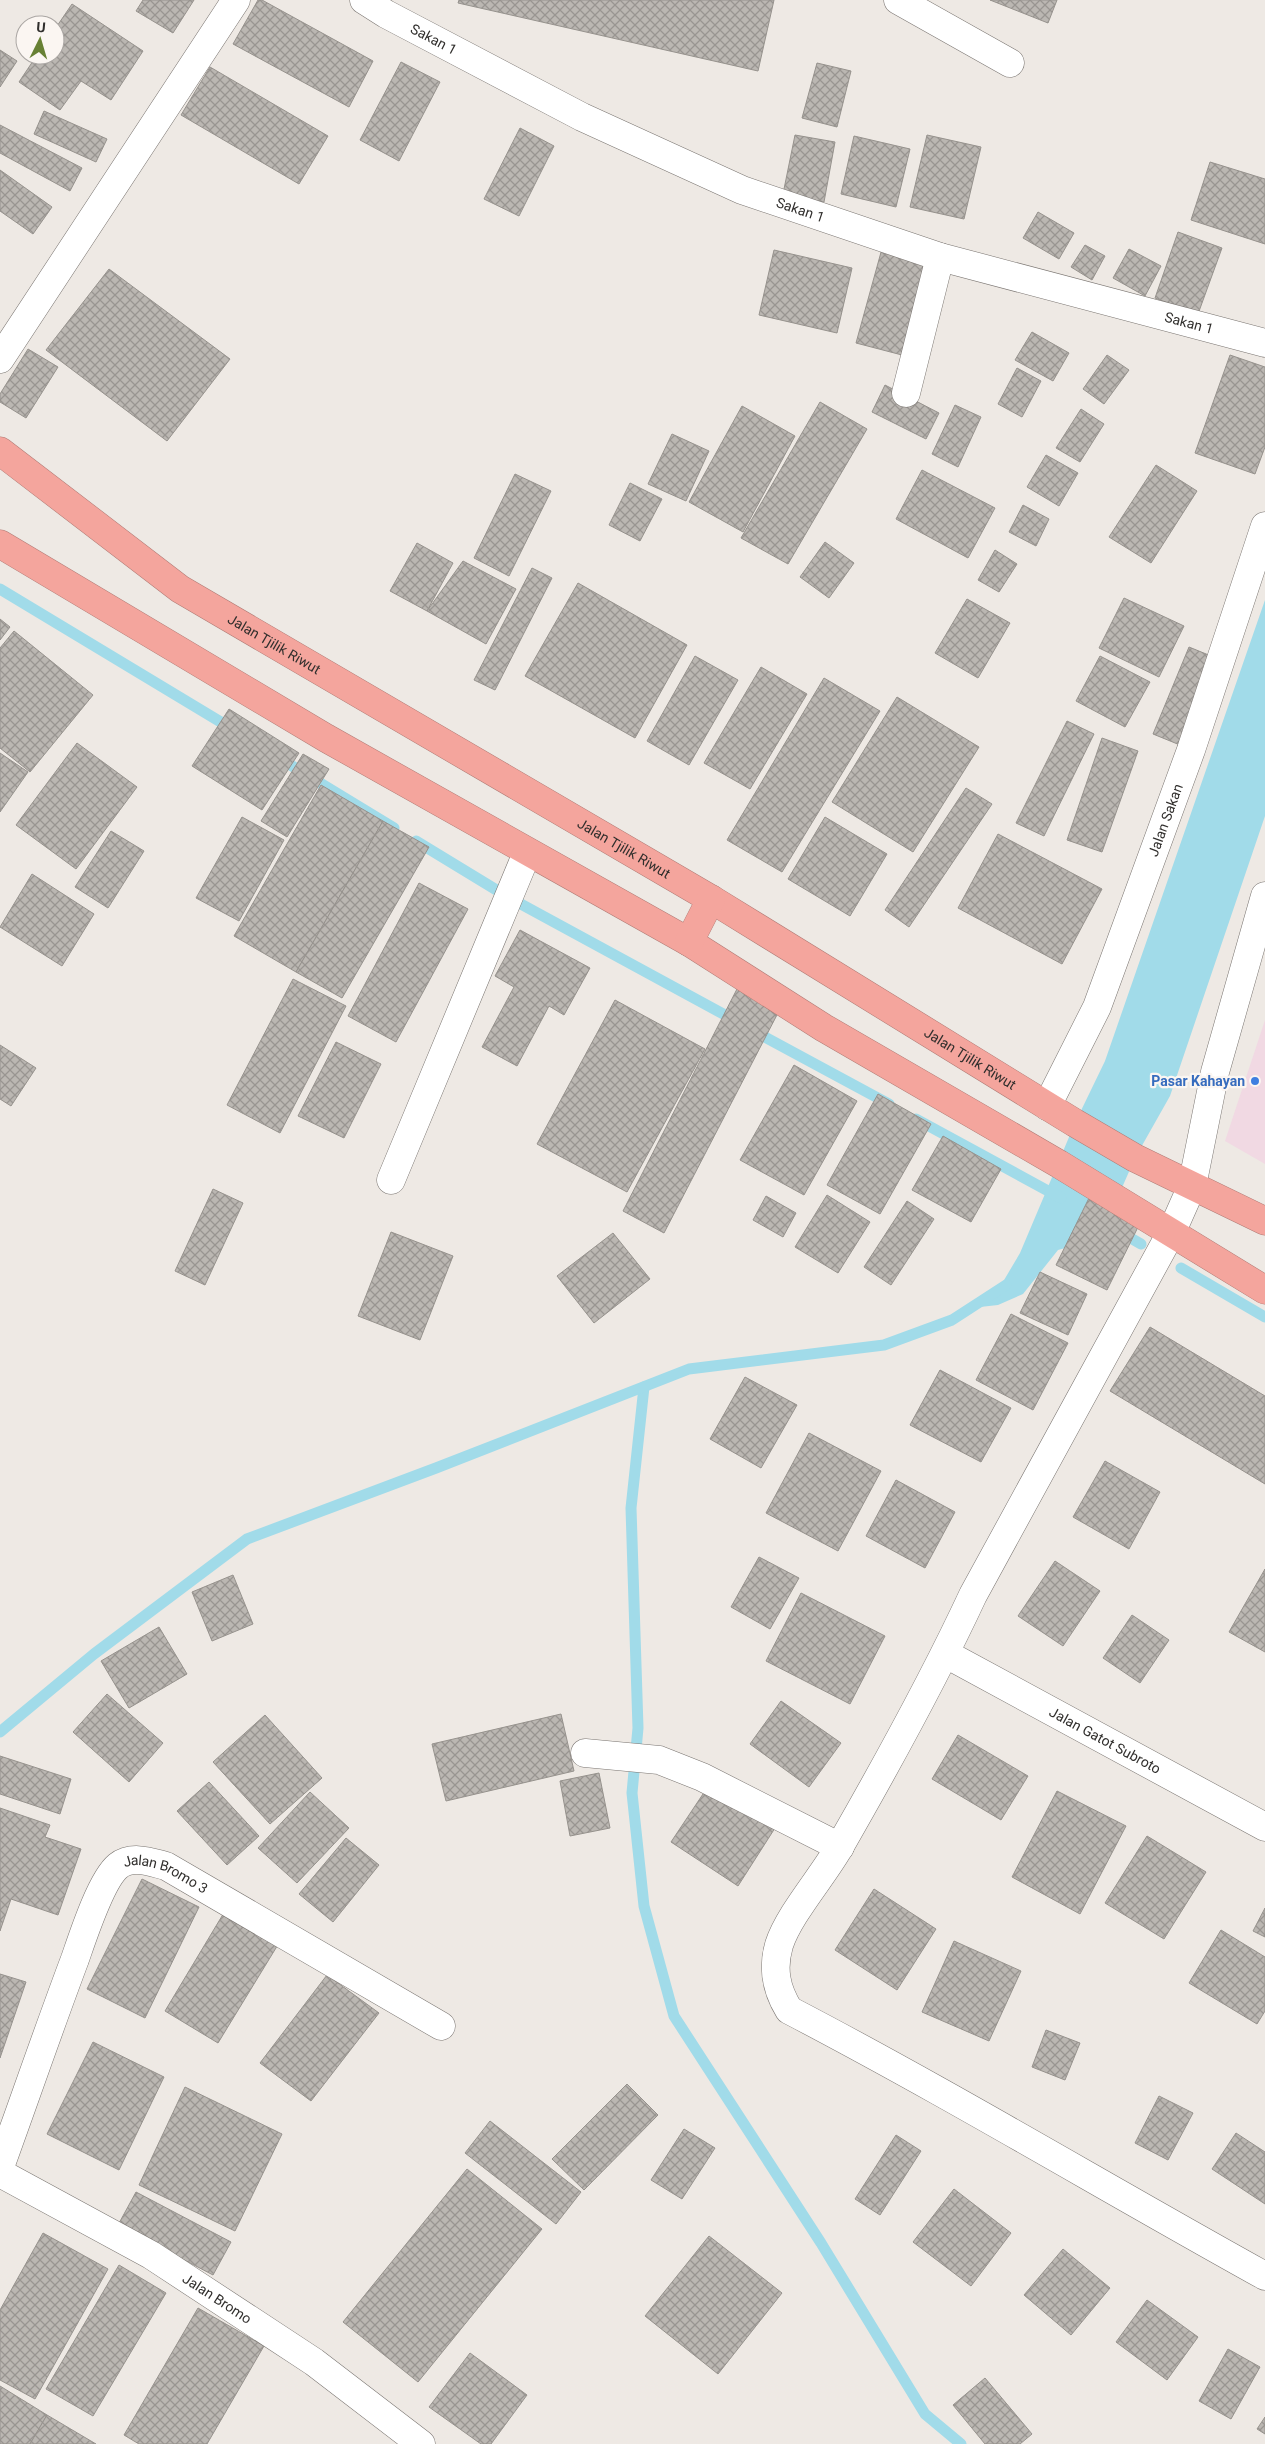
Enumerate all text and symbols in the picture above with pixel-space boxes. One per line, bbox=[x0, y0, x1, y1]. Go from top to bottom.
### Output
north arrow bbox=[15, 15, 65, 65]
text: U bbox=[36, 19, 46, 35]
street label: Sakan 1 bbox=[408, 20, 459, 58]
street label: Sakan 1 bbox=[774, 194, 827, 225]
street label: Sakan 1 bbox=[1163, 309, 1215, 337]
street label: Jalan Tjilik Riwut bbox=[225, 611, 324, 678]
street label: Jalan Sakan bbox=[1145, 782, 1186, 858]
street label: Jalan Tjilik Riwut bbox=[575, 815, 674, 882]
street label: Jalan Tjilik Riwut bbox=[921, 1024, 1019, 1093]
place label: Pasar Kahayan bbox=[1151, 1073, 1245, 1089]
marker: Pasar Kahayan bbox=[1249, 1075, 1261, 1087]
street label: Jalan Gatot Subroto bbox=[1047, 1704, 1164, 1777]
street label: Jalan Bromo 3 bbox=[121, 1852, 211, 1897]
street label: Jalan Bromo bbox=[180, 2270, 255, 2327]

